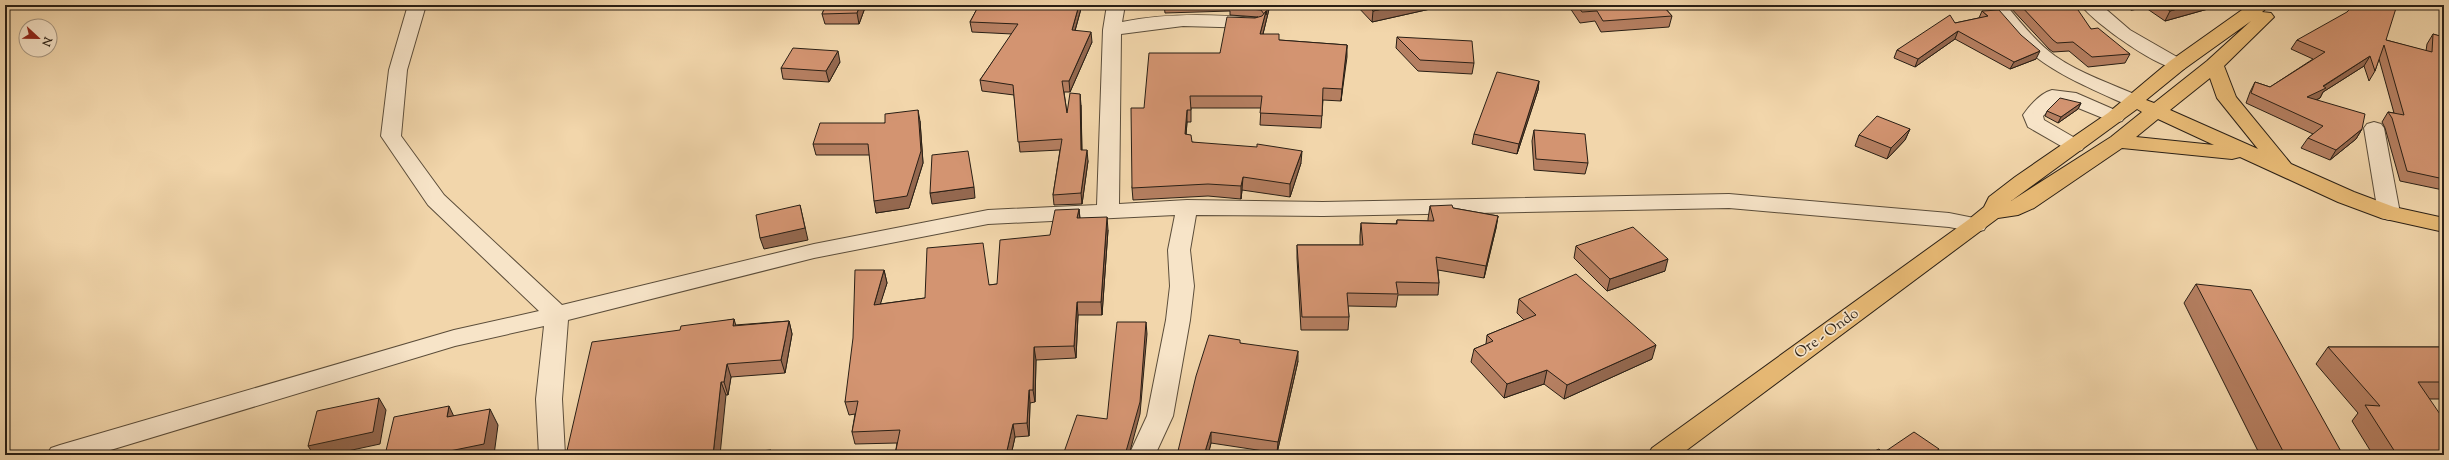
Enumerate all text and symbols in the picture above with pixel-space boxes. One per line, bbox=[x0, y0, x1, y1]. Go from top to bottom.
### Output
north arrow bbox=[18, 18, 58, 58]
text: N bbox=[37, 33, 56, 49]
street label: Ore - Ondo bbox=[1791, 303, 1863, 365]

